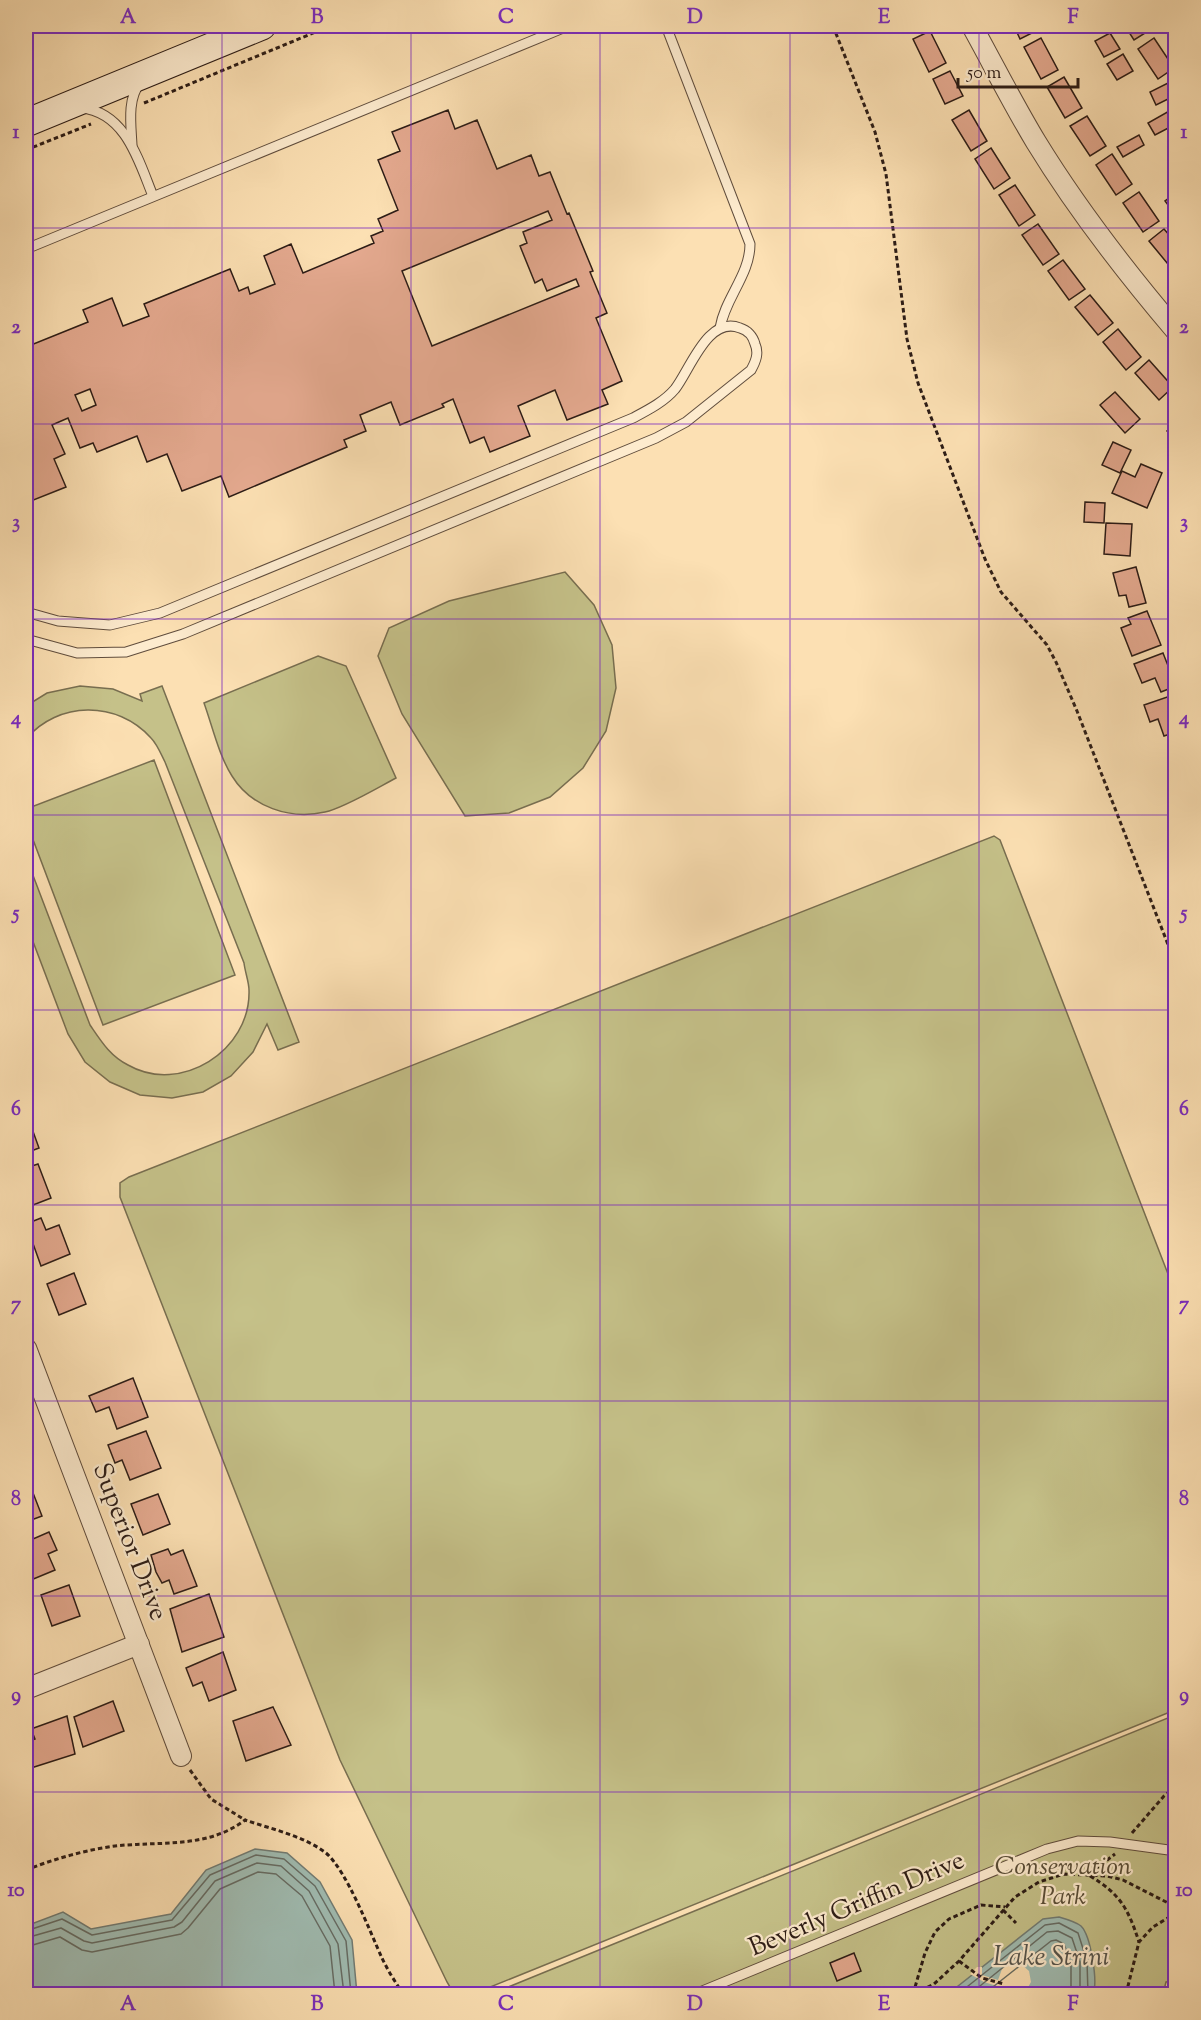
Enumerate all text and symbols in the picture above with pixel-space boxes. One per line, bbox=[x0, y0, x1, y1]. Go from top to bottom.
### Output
text: A bbox=[120, 4, 137, 33]
text: B bbox=[311, 4, 324, 33]
text: C bbox=[498, 4, 514, 33]
text: D bbox=[687, 4, 703, 33]
text: E bbox=[878, 4, 891, 33]
text: F bbox=[1067, 4, 1079, 33]
scale bar bbox=[958, 51, 1078, 89]
text: 50 m bbox=[966, 61, 1002, 87]
text: 1 bbox=[13, 119, 20, 148]
text: 1 bbox=[1181, 119, 1188, 148]
text: 2 bbox=[11, 314, 21, 343]
text: 2 bbox=[1179, 314, 1189, 343]
text: 3 bbox=[12, 509, 20, 538]
text: 3 bbox=[1180, 509, 1188, 538]
text: 4 bbox=[10, 705, 21, 734]
text: 4 bbox=[1178, 705, 1189, 734]
text: 5 bbox=[11, 900, 20, 929]
text: 5 bbox=[1179, 900, 1188, 929]
text: 6 bbox=[11, 1096, 21, 1125]
text: 6 bbox=[1179, 1096, 1189, 1125]
text: 7 bbox=[11, 1291, 22, 1320]
text: 7 bbox=[1179, 1291, 1190, 1320]
street label: Superior Drive bbox=[82, 1458, 176, 1626]
text: 8 bbox=[11, 1486, 21, 1515]
text: 8 bbox=[1179, 1486, 1189, 1515]
text: 9 bbox=[11, 1682, 21, 1711]
text: 9 bbox=[1179, 1682, 1189, 1711]
street label: Beverly Griffin Drive bbox=[743, 1843, 971, 1967]
park label: Conservation Park bbox=[995, 1849, 1132, 1916]
text: 10 bbox=[7, 1877, 25, 1906]
text: 10 bbox=[1175, 1877, 1193, 1906]
water label: Lake Strini bbox=[993, 1939, 1109, 1978]
text: A bbox=[120, 1991, 137, 2020]
text: B bbox=[311, 1991, 324, 2020]
text: C bbox=[498, 1991, 514, 2020]
text: D bbox=[687, 1991, 703, 2020]
text: E bbox=[878, 1991, 891, 2020]
text: F bbox=[1067, 1991, 1079, 2020]

